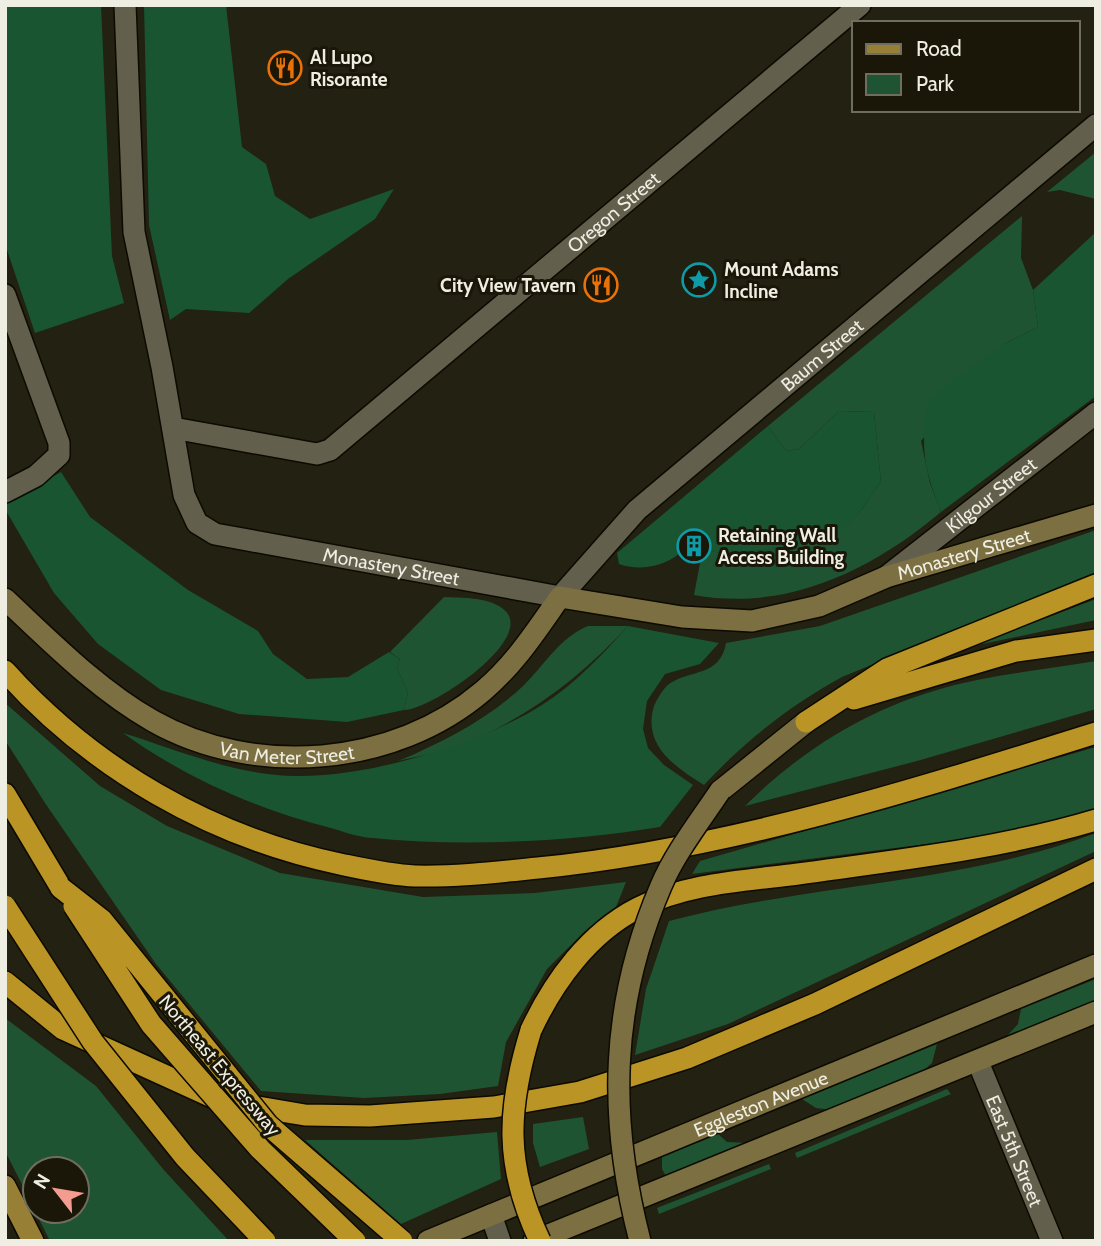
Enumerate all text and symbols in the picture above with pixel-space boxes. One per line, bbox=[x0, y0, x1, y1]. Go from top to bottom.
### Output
legend bbox=[852, 21, 1080, 112]
text: Road bbox=[916, 36, 962, 61]
place label: Al Lupo Risorante bbox=[310, 46, 388, 91]
restaurant icon: Al Lupo Risorante bbox=[266, 49, 304, 87]
text: Park bbox=[916, 71, 954, 96]
street label: Oregon Street bbox=[563, 167, 665, 258]
place label: Mount Adams Incline bbox=[724, 258, 839, 303]
place icon: Mount Adams Incline bbox=[680, 261, 718, 299]
restaurant icon: City View Tavern bbox=[582, 266, 620, 304]
place label: City View Tavern bbox=[440, 274, 576, 297]
street label: Baum Street bbox=[776, 314, 868, 396]
street label: Kilgour Street bbox=[941, 453, 1042, 538]
place label: Retaining Wall Access Building bbox=[718, 524, 845, 569]
street label: Monastery Street bbox=[894, 524, 1034, 585]
building icon: Retaining Wall Access Building bbox=[675, 527, 713, 565]
street label: Monastery Street bbox=[321, 543, 462, 590]
street label: Van Meter Street bbox=[217, 737, 357, 769]
street label: Northeast Expressway bbox=[154, 990, 286, 1141]
street label: Eggleston Avenue bbox=[690, 1066, 832, 1142]
street label: East 5th Street bbox=[981, 1092, 1048, 1211]
north arrow bbox=[21, 1155, 91, 1225]
text: N bbox=[29, 1170, 55, 1193]

